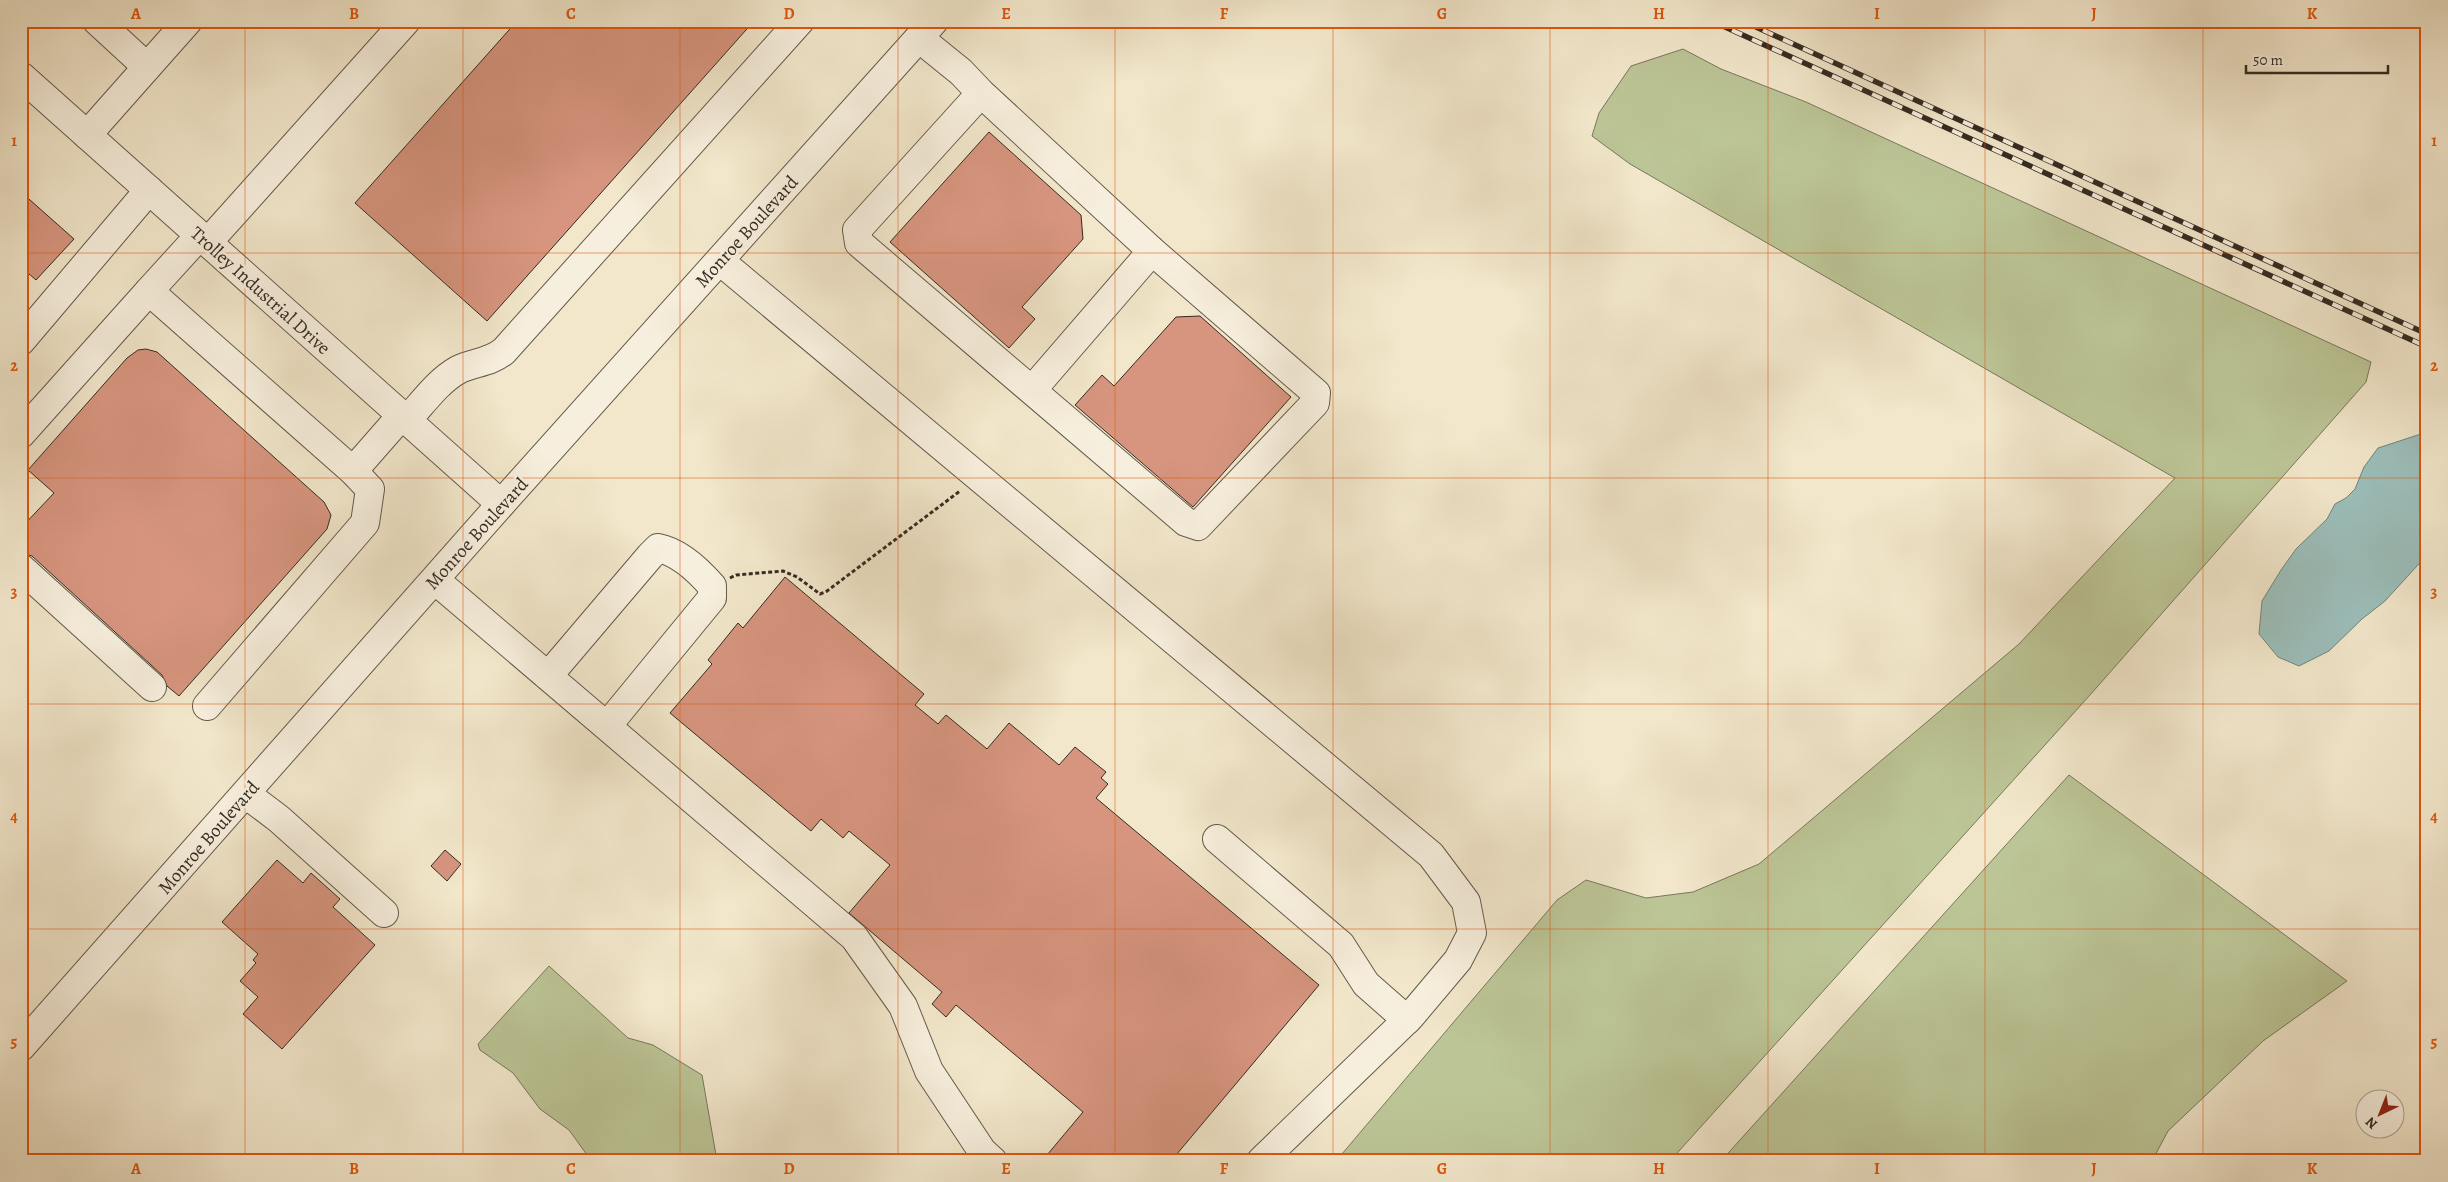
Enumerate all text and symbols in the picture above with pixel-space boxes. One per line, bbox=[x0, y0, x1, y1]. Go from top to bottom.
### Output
text: A bbox=[130, 3, 142, 25]
text: B bbox=[349, 3, 359, 25]
text: C bbox=[566, 3, 576, 25]
text: D bbox=[783, 3, 795, 25]
text: E bbox=[1001, 3, 1011, 25]
text: F bbox=[1220, 3, 1229, 25]
text: G bbox=[1437, 3, 1447, 25]
text: H bbox=[1653, 3, 1665, 25]
text: I bbox=[1874, 3, 1880, 25]
text: J bbox=[2091, 3, 2097, 25]
text: K bbox=[2307, 3, 2318, 25]
scale bar bbox=[2246, 42, 2388, 74]
text: 50 m bbox=[2253, 50, 2283, 70]
text: 1 bbox=[11, 130, 17, 152]
text: 1 bbox=[2431, 130, 2437, 152]
street label: Monroe Boulevard bbox=[689, 169, 805, 293]
street label: Trolley Industrial Drive bbox=[185, 221, 336, 361]
text: 2 bbox=[10, 355, 18, 377]
text: 2 bbox=[2430, 355, 2438, 377]
street label: Monroe Boulevard bbox=[419, 471, 535, 595]
text: 3 bbox=[11, 581, 18, 603]
text: 3 bbox=[2431, 581, 2438, 603]
street label: Monroe Boulevard bbox=[152, 775, 266, 900]
text: 4 bbox=[10, 806, 18, 828]
text: 4 bbox=[2430, 806, 2438, 828]
text: 5 bbox=[11, 1031, 18, 1053]
text: 5 bbox=[2431, 1031, 2438, 1053]
north arrow bbox=[2356, 1090, 2406, 1140]
text: N bbox=[2361, 1113, 2382, 1134]
text: A bbox=[130, 1158, 142, 1180]
text: B bbox=[349, 1158, 359, 1180]
text: C bbox=[566, 1158, 576, 1180]
text: D bbox=[783, 1158, 795, 1180]
text: E bbox=[1001, 1158, 1011, 1180]
text: F bbox=[1220, 1158, 1229, 1180]
text: G bbox=[1437, 1158, 1447, 1180]
text: H bbox=[1653, 1158, 1665, 1180]
text: I bbox=[1874, 1158, 1880, 1180]
text: J bbox=[2091, 1158, 2097, 1180]
text: K bbox=[2307, 1158, 2318, 1180]

